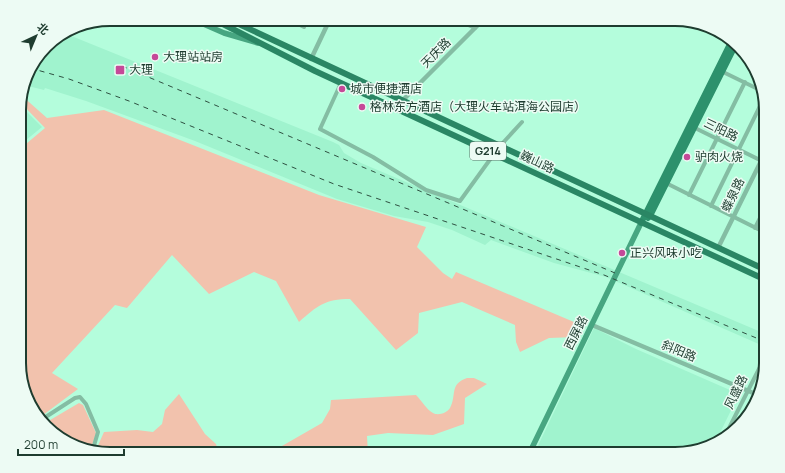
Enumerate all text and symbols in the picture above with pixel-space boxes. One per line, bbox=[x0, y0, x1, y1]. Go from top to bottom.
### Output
north arrow bbox=[16, 16, 56, 56]
text: 北 bbox=[34, 19, 52, 38]
street label: 天庆路 bbox=[417, 34, 454, 71]
place label: 大理站站房 bbox=[163, 48, 223, 65]
marker: 大理站站房 bbox=[150, 52, 160, 62]
place label: 大理 bbox=[129, 61, 153, 78]
marker: 大理 bbox=[114, 64, 126, 76]
place label: 城市便捷酒店 bbox=[350, 80, 422, 97]
marker: 城市便捷酒店 bbox=[337, 84, 347, 94]
place label: 格林东方酒店（大理火车站洱海公园店） bbox=[370, 98, 586, 115]
marker: 格林东方酒店（大理火车站洱海公园店） bbox=[357, 102, 367, 112]
street label: 三阳路 bbox=[701, 114, 741, 145]
road number: G214 bbox=[470, 142, 506, 160]
street label: 巍山路 bbox=[517, 146, 557, 177]
place label: 驴肉火烧 bbox=[695, 148, 743, 165]
marker: 驴肉火烧 bbox=[682, 152, 692, 162]
street label: 蝶泉路 bbox=[717, 175, 748, 215]
place label: 正兴风味小吃 bbox=[630, 244, 702, 261]
marker: 正兴风味小吃 bbox=[617, 248, 627, 258]
street label: 西屏路 bbox=[560, 313, 591, 353]
street label: 斜阳路 bbox=[659, 336, 699, 365]
street label: 风盛路 bbox=[720, 372, 751, 412]
scale bar bbox=[18, 431, 124, 457]
text: 200 m bbox=[24, 436, 58, 453]

